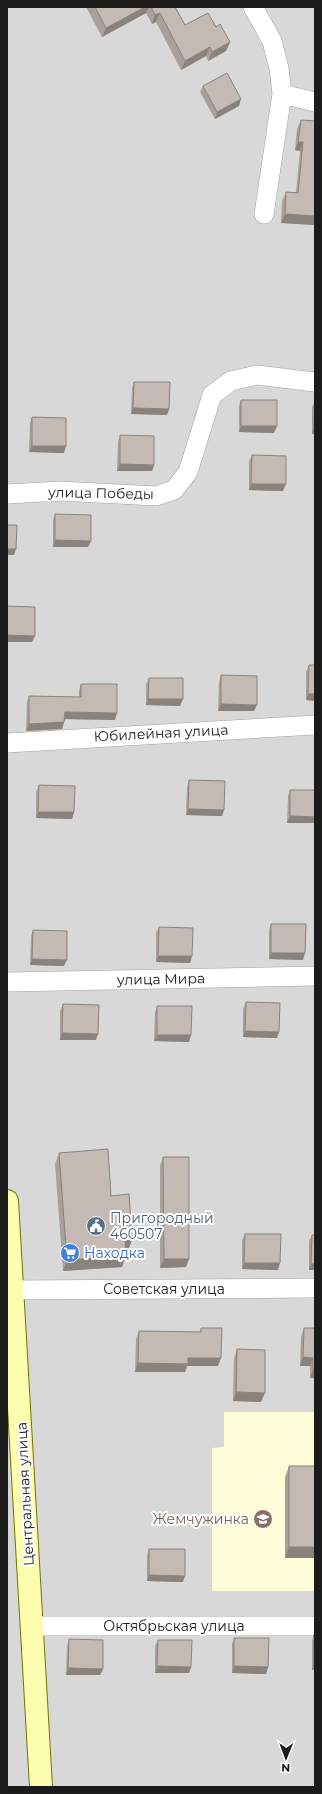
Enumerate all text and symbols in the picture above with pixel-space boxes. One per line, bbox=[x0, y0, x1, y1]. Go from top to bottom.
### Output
street label: улица Победы bbox=[47, 483, 154, 503]
street label: Юбилейная улица bbox=[93, 720, 229, 746]
street label: улица Мира bbox=[116, 969, 205, 989]
place label: Пригородный 460507 bbox=[110, 1209, 214, 1243]
public building icon: Пригородный 460507 bbox=[85, 1215, 107, 1237]
supermarket icon: Находка bbox=[59, 1242, 81, 1264]
place label: Находка bbox=[84, 1244, 145, 1262]
street label: Советская улица bbox=[103, 1280, 225, 1298]
street label: Центральная улица bbox=[12, 1422, 38, 1566]
school or university icon: Жемчужинка bbox=[252, 1508, 274, 1530]
place label: Жемчужинка bbox=[153, 1510, 249, 1528]
street label: Октябрьская улица bbox=[103, 1617, 245, 1635]
north arrow bbox=[266, 1738, 306, 1778]
text: N bbox=[281, 1761, 290, 1775]

